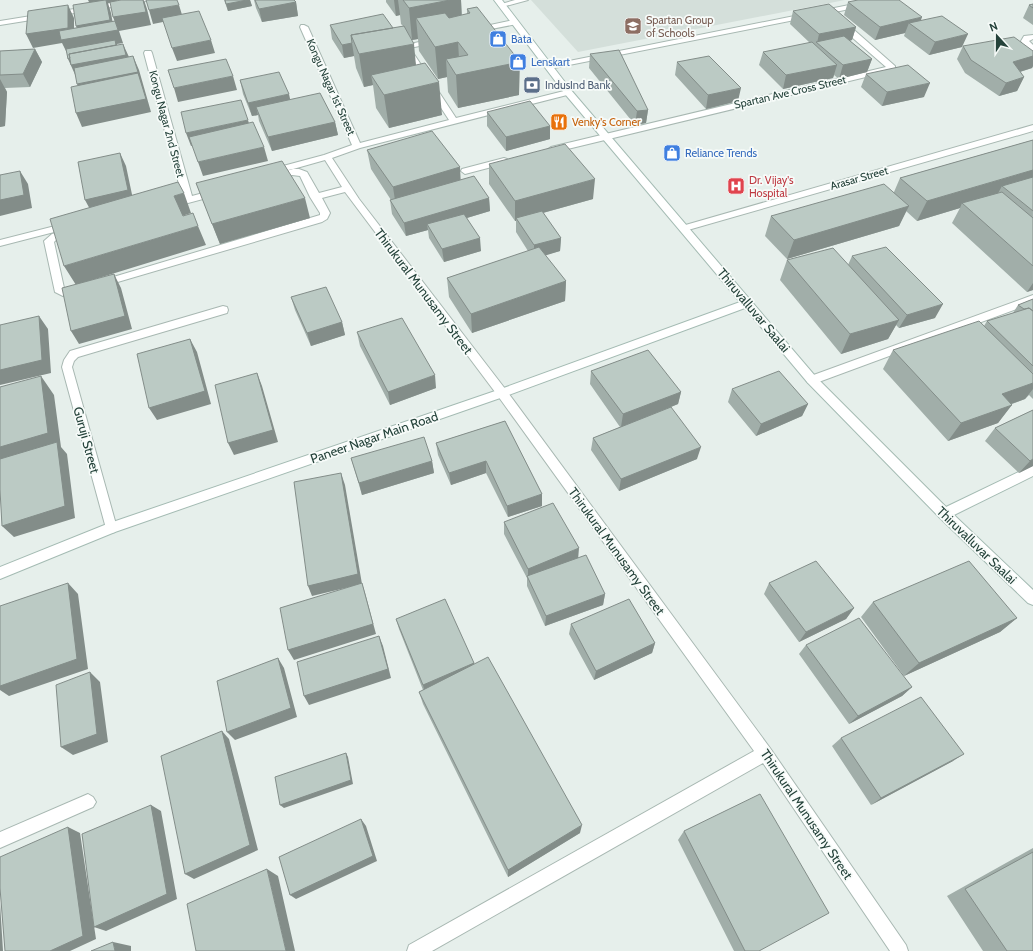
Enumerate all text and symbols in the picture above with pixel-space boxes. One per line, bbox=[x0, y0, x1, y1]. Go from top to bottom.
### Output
place label: Spartan Group of Schools bbox=[646, 13, 713, 40]
school or university icon: Spartan Group of Schools bbox=[623, 16, 643, 36]
north arrow bbox=[977, 16, 1017, 56]
text: N bbox=[987, 19, 1000, 35]
shop icon: Bata bbox=[488, 29, 508, 49]
place label: Bata bbox=[511, 32, 532, 46]
street label: Kongu Nagar 1st Street bbox=[303, 37, 359, 138]
shop icon: Lenskart bbox=[508, 52, 528, 72]
place label: Lenskart bbox=[531, 55, 570, 69]
street label: Kongu Nagar 2nd Street bbox=[146, 69, 188, 179]
street label: Spartan Ave Cross Street bbox=[733, 72, 848, 112]
bank icon: IndusInd Bank bbox=[522, 75, 542, 95]
place label: IndusInd Bank bbox=[545, 78, 611, 92]
restaurant icon: Venky's Corner bbox=[549, 112, 569, 132]
place label: Venky's Corner bbox=[572, 115, 641, 129]
shop icon: Reliance Trends bbox=[662, 143, 682, 163]
place label: Reliance Trends bbox=[685, 146, 758, 160]
street label: Arasar Street bbox=[828, 163, 890, 193]
place label: Dr. Vijay's Hospital bbox=[749, 173, 794, 200]
hospital icon: Dr. Vijay's Hospital bbox=[726, 176, 746, 196]
street label: Thirukural Munusamy Street bbox=[371, 225, 477, 358]
street label: Thiruvalluvar Saalai bbox=[714, 265, 794, 355]
street label: Guruji Street bbox=[69, 405, 104, 476]
street label: Paneer Nagar Main Road bbox=[308, 408, 440, 466]
street label: Thirukural Munusamy Street bbox=[565, 484, 669, 618]
street label: Thiruvalluvar Saalai bbox=[934, 503, 1020, 587]
street label: Thirukural Munusamy Street bbox=[757, 746, 857, 883]

